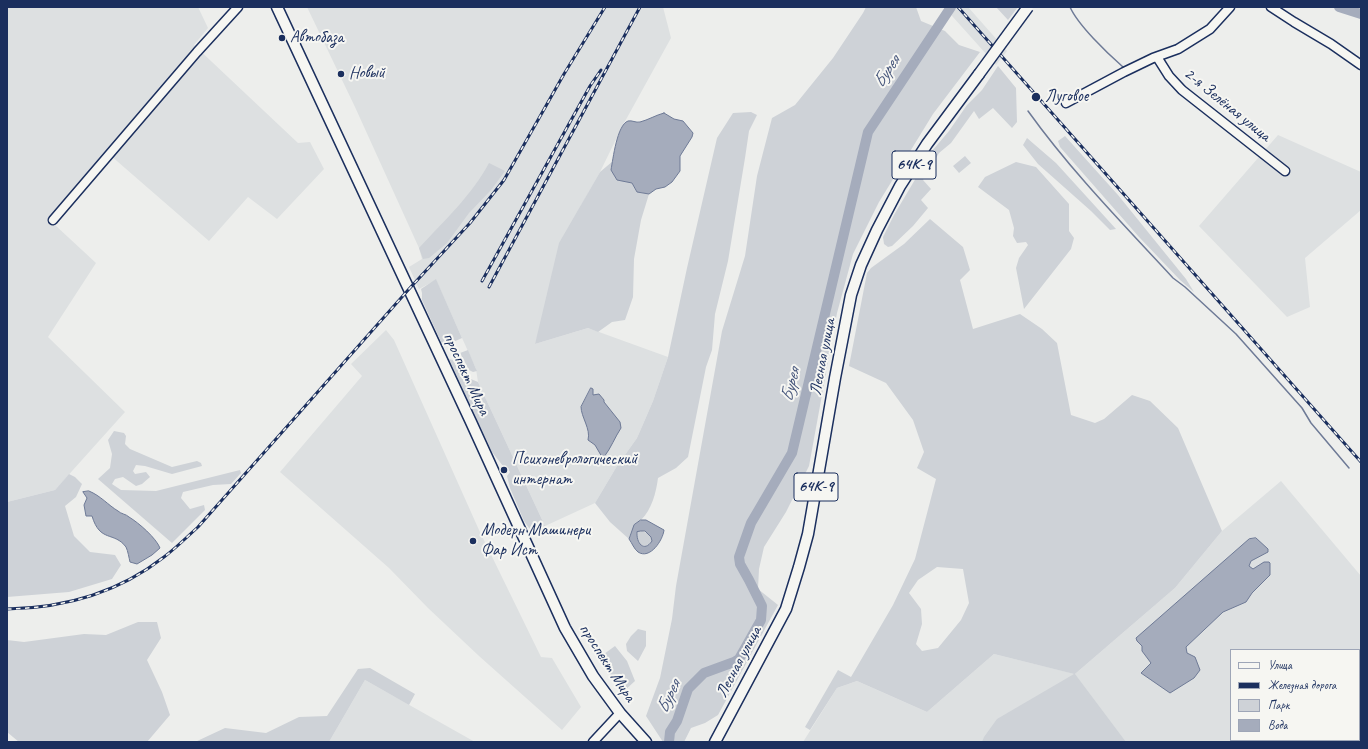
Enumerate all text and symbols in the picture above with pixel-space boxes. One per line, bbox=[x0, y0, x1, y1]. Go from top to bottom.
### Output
place label: Автобаза bbox=[290, 28, 343, 48]
marker: Автобаза bbox=[277, 33, 287, 43]
water label: Бурея bbox=[869, 52, 905, 92]
place label: Новый bbox=[349, 64, 385, 84]
street label: 2-я Зелёная улица bbox=[1179, 64, 1275, 146]
marker: Новый bbox=[336, 69, 346, 79]
place label: Луговое bbox=[1045, 87, 1088, 107]
marker: Луговое bbox=[1030, 91, 1042, 103]
road number: 64К-9 bbox=[892, 151, 936, 179]
street label: Лесная улица bbox=[806, 317, 840, 397]
street label: проспект Мира bbox=[438, 329, 494, 419]
water label: Бурея bbox=[777, 366, 805, 404]
place label: Психоневрологический интернат bbox=[512, 450, 637, 490]
marker: Психоневрологический интернат bbox=[499, 465, 509, 475]
road number: 64К-9 bbox=[794, 473, 838, 501]
place label: Модерн Машинери Фар Ист bbox=[481, 521, 590, 561]
marker: Модерн Машинери Фар Ист bbox=[468, 536, 478, 546]
street label: проспект Мира bbox=[574, 620, 640, 706]
street label: Лесная улица bbox=[712, 623, 766, 701]
legend bbox=[1230, 649, 1360, 741]
text: Улица bbox=[1268, 657, 1292, 673]
water label: Бурея bbox=[652, 677, 686, 717]
text: Железная дорога bbox=[1268, 677, 1336, 693]
text: Парк bbox=[1268, 697, 1289, 713]
text: Вода bbox=[1268, 717, 1287, 733]

